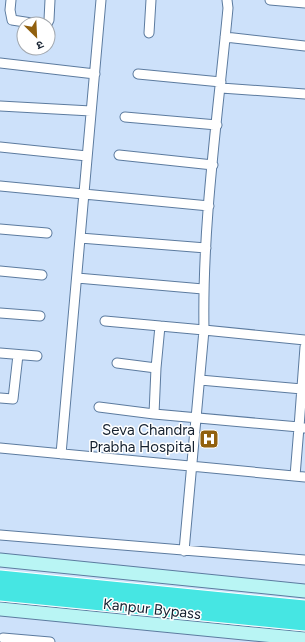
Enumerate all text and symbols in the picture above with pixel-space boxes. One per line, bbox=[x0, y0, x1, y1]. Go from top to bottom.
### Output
north arrow bbox=[16, 16, 56, 56]
text: उ bbox=[34, 37, 45, 52]
place label: Seva Chandra Prabha Hospital bbox=[89, 421, 195, 456]
hospital icon: Seva Chandra Prabha Hospital bbox=[198, 428, 220, 450]
street label: Kanpur Bypass bbox=[102, 595, 202, 623]

